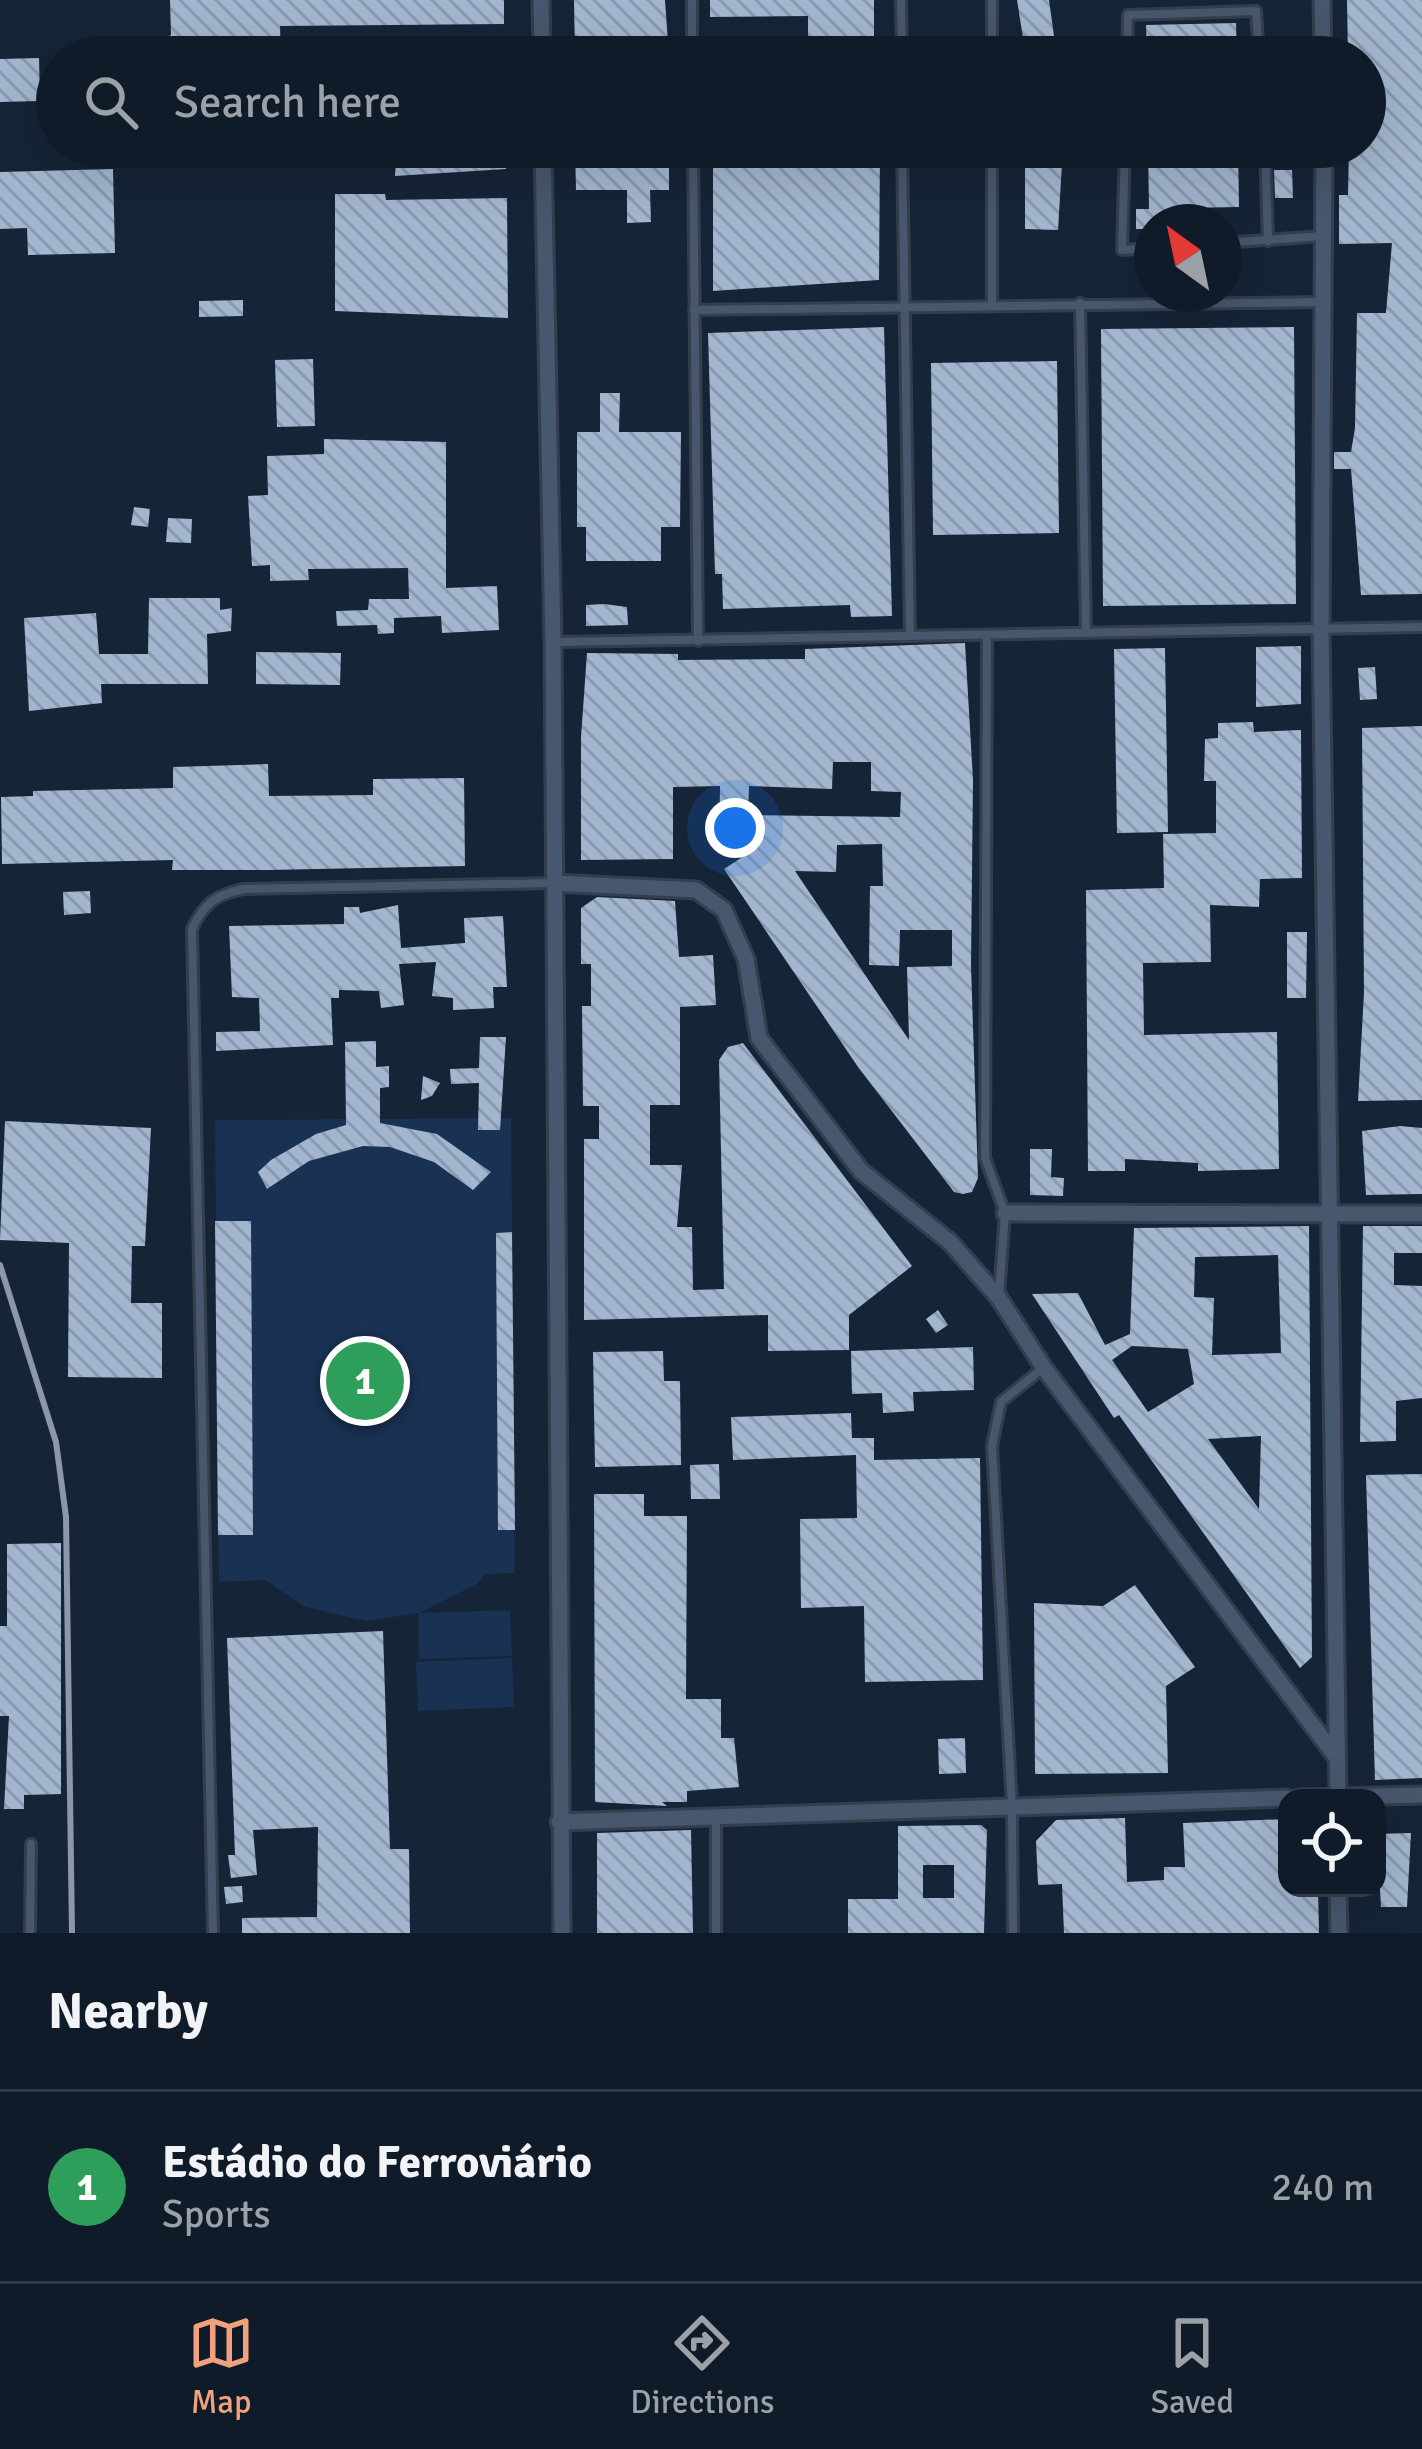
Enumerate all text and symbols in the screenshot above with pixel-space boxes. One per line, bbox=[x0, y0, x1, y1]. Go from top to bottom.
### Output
search box bbox=[36, 36, 1386, 168]
icon: search bbox=[78, 69, 144, 135]
text: Search here bbox=[174, 75, 401, 130]
north arrow bbox=[1134, 204, 1242, 312]
your location bbox=[705, 798, 765, 858]
pin: 1 bbox=[326, 1336, 404, 1426]
map controls bbox=[1278, 1789, 1386, 1897]
button: locate bbox=[1278, 1789, 1386, 1897]
text: Nearby bbox=[48, 1980, 208, 2043]
text: Estádio do Ferroviário bbox=[162, 2135, 592, 2190]
text: 1 bbox=[76, 2163, 98, 2211]
text: 240 m bbox=[1271, 2163, 1374, 2211]
text: Sports bbox=[162, 2190, 271, 2238]
tab: Map bbox=[188, 2310, 254, 2423]
tab: Directions bbox=[630, 2310, 775, 2423]
tab: Saved bbox=[1151, 2310, 1234, 2423]

